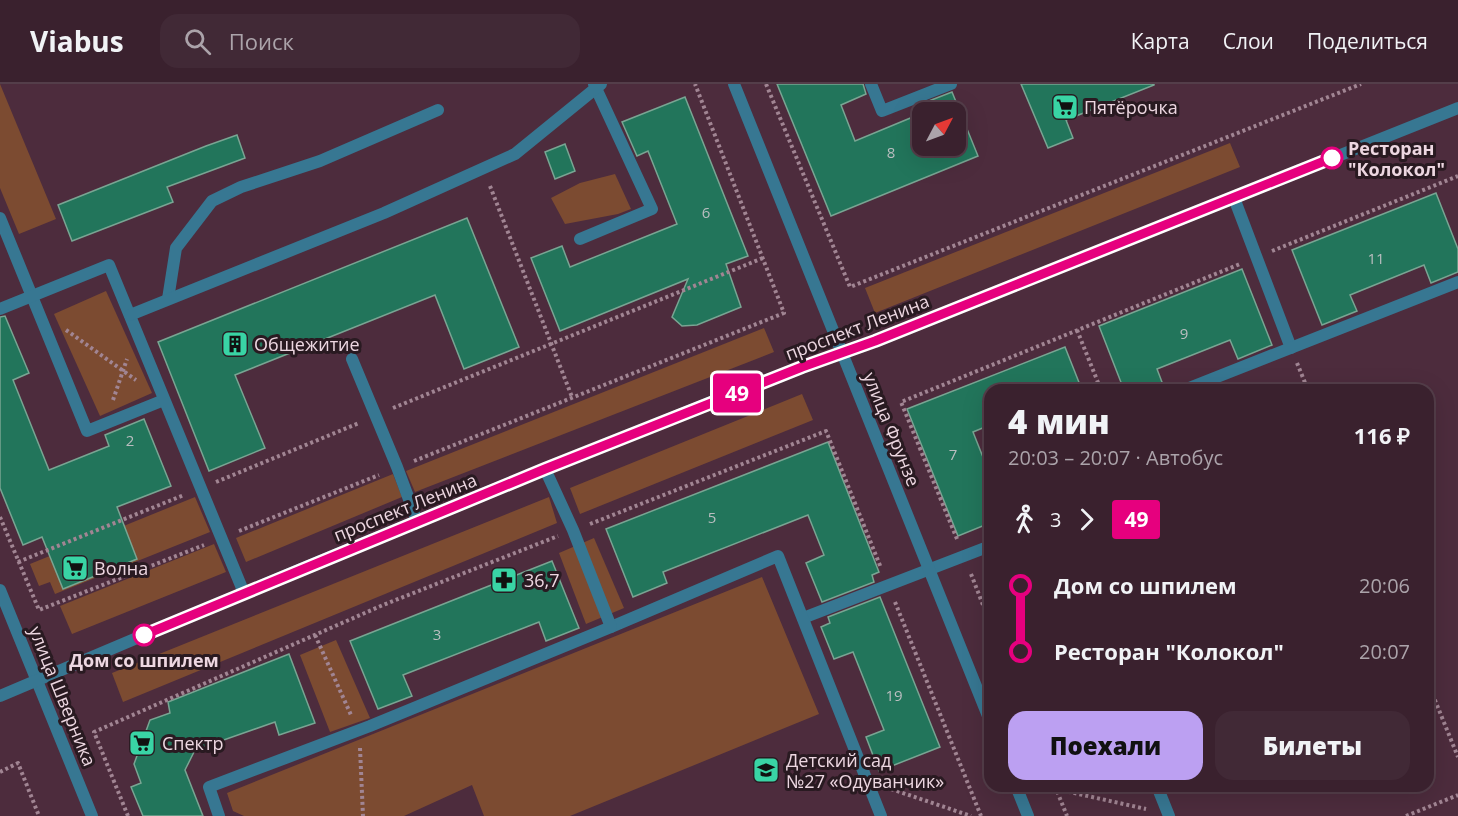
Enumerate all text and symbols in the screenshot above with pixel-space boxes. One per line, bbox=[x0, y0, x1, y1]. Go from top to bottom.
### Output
search box bbox=[160, 14, 580, 68]
text: Viabus bbox=[30, 22, 124, 60]
icon: search bbox=[181, 25, 214, 58]
text: Поиск bbox=[229, 26, 294, 56]
text: Карта bbox=[1131, 27, 1190, 55]
text: Слои bbox=[1223, 27, 1274, 55]
text: Поделиться bbox=[1307, 27, 1428, 55]
supermarket icon: Пятёрочка bbox=[1050, 92, 1080, 122]
place label: Пятёрочка bbox=[1084, 95, 1178, 119]
north arrow bbox=[912, 102, 966, 156]
map controls bbox=[912, 102, 966, 156]
place label: Ресторан "Колокол" bbox=[1348, 136, 1445, 181]
house number: 8 bbox=[887, 142, 895, 162]
marker: Ресторан "Колокол" bbox=[1321, 147, 1343, 169]
house number: 6 bbox=[702, 202, 710, 222]
house number: 11 bbox=[1367, 248, 1385, 268]
street label: проспект Ленина bbox=[782, 288, 932, 366]
house number: 9 bbox=[1180, 323, 1188, 343]
building icon: Общежитие bbox=[220, 329, 250, 359]
place label: Общежитие bbox=[254, 332, 360, 356]
street label: улица Фрунзе bbox=[858, 368, 926, 490]
line badge: 49 bbox=[710, 374, 764, 412]
text: 49 bbox=[725, 379, 749, 407]
text: 4 мин bbox=[1008, 399, 1110, 444]
text: 116 ₽ bbox=[1354, 420, 1410, 450]
house number: 2 bbox=[126, 430, 134, 450]
house number: 7 bbox=[949, 444, 957, 464]
text: 20:03 – 20:07 · Автобус bbox=[1008, 444, 1223, 471]
street label: проспект Ленина bbox=[330, 467, 480, 547]
icon: walk bbox=[1008, 503, 1041, 536]
icon: forward bbox=[1070, 503, 1103, 536]
text: 49 bbox=[1124, 505, 1148, 533]
text: 3 bbox=[1050, 506, 1061, 533]
house number: 5 bbox=[708, 507, 716, 527]
supermarket icon: Волна bbox=[60, 553, 90, 583]
place label: Волна bbox=[94, 556, 148, 580]
pharmacy icon: 36,7 bbox=[489, 565, 519, 595]
place label: 36,7 bbox=[524, 568, 560, 592]
text: Дом со шпилем bbox=[1054, 570, 1237, 600]
text: 20:06 bbox=[1359, 572, 1410, 599]
street label: улица Шверника bbox=[24, 622, 102, 770]
marker: Дом со шпилем bbox=[133, 624, 155, 646]
house number: 3 bbox=[433, 624, 441, 644]
text: Ресторан "Колокол" bbox=[1054, 636, 1284, 666]
text: 20:07 bbox=[1359, 638, 1410, 665]
place label: Дом со шпилем bbox=[69, 648, 219, 672]
house number: 19 bbox=[885, 685, 903, 705]
button: Поехали bbox=[1008, 711, 1203, 780]
button: Билеты bbox=[1215, 711, 1410, 780]
supermarket icon: Спектр bbox=[127, 728, 157, 758]
place label: Спектр bbox=[162, 731, 223, 755]
place label: Детский сад №27 «Одуванчик» bbox=[786, 748, 944, 793]
school or university icon: Детский сад №27 «Одуванчик» bbox=[751, 755, 781, 785]

